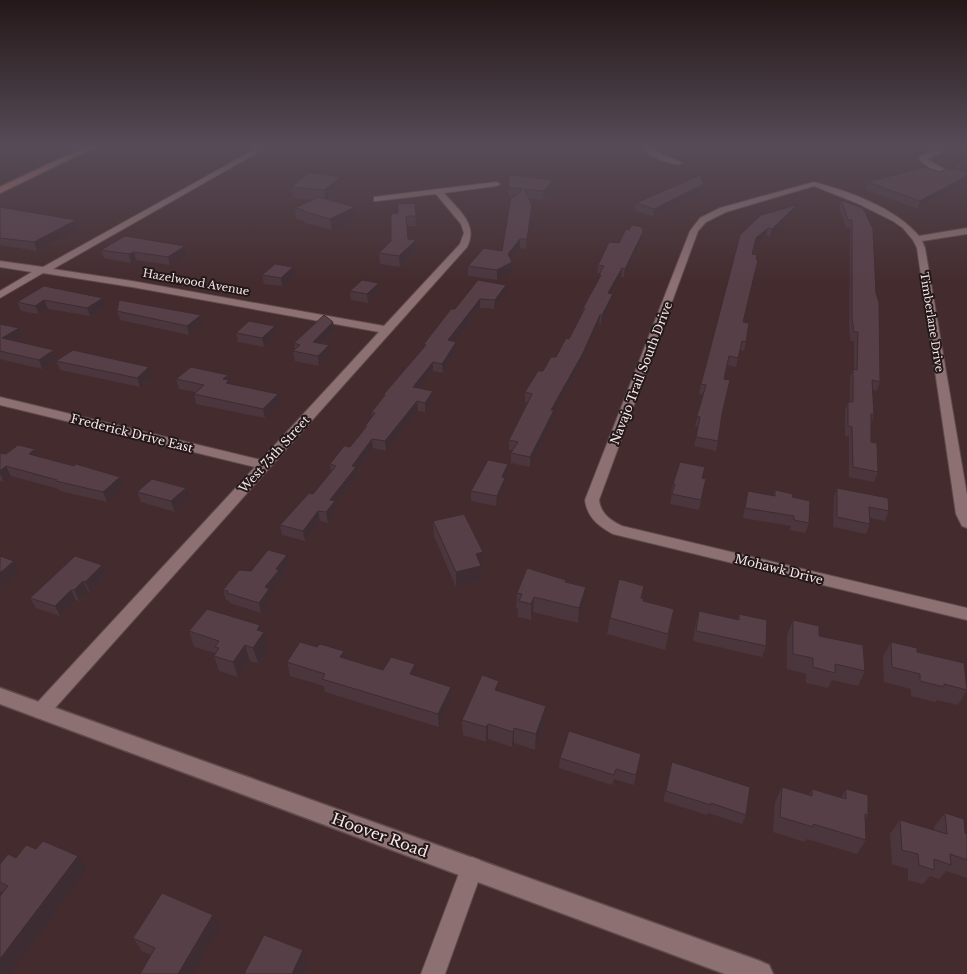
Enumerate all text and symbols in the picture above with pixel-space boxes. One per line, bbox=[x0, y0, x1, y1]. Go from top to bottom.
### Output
street label: Hazelwood Avenue bbox=[142, 266, 250, 298]
street label: Timberlane Drive bbox=[917, 271, 947, 373]
street label: Navajo Trail South Drive bbox=[607, 299, 675, 447]
street label: Frederick Drive East bbox=[69, 411, 195, 456]
street label: West 75th Street bbox=[235, 412, 313, 496]
street label: Mohawk Drive bbox=[733, 551, 825, 587]
street label: Hoover Road bbox=[329, 809, 431, 861]

